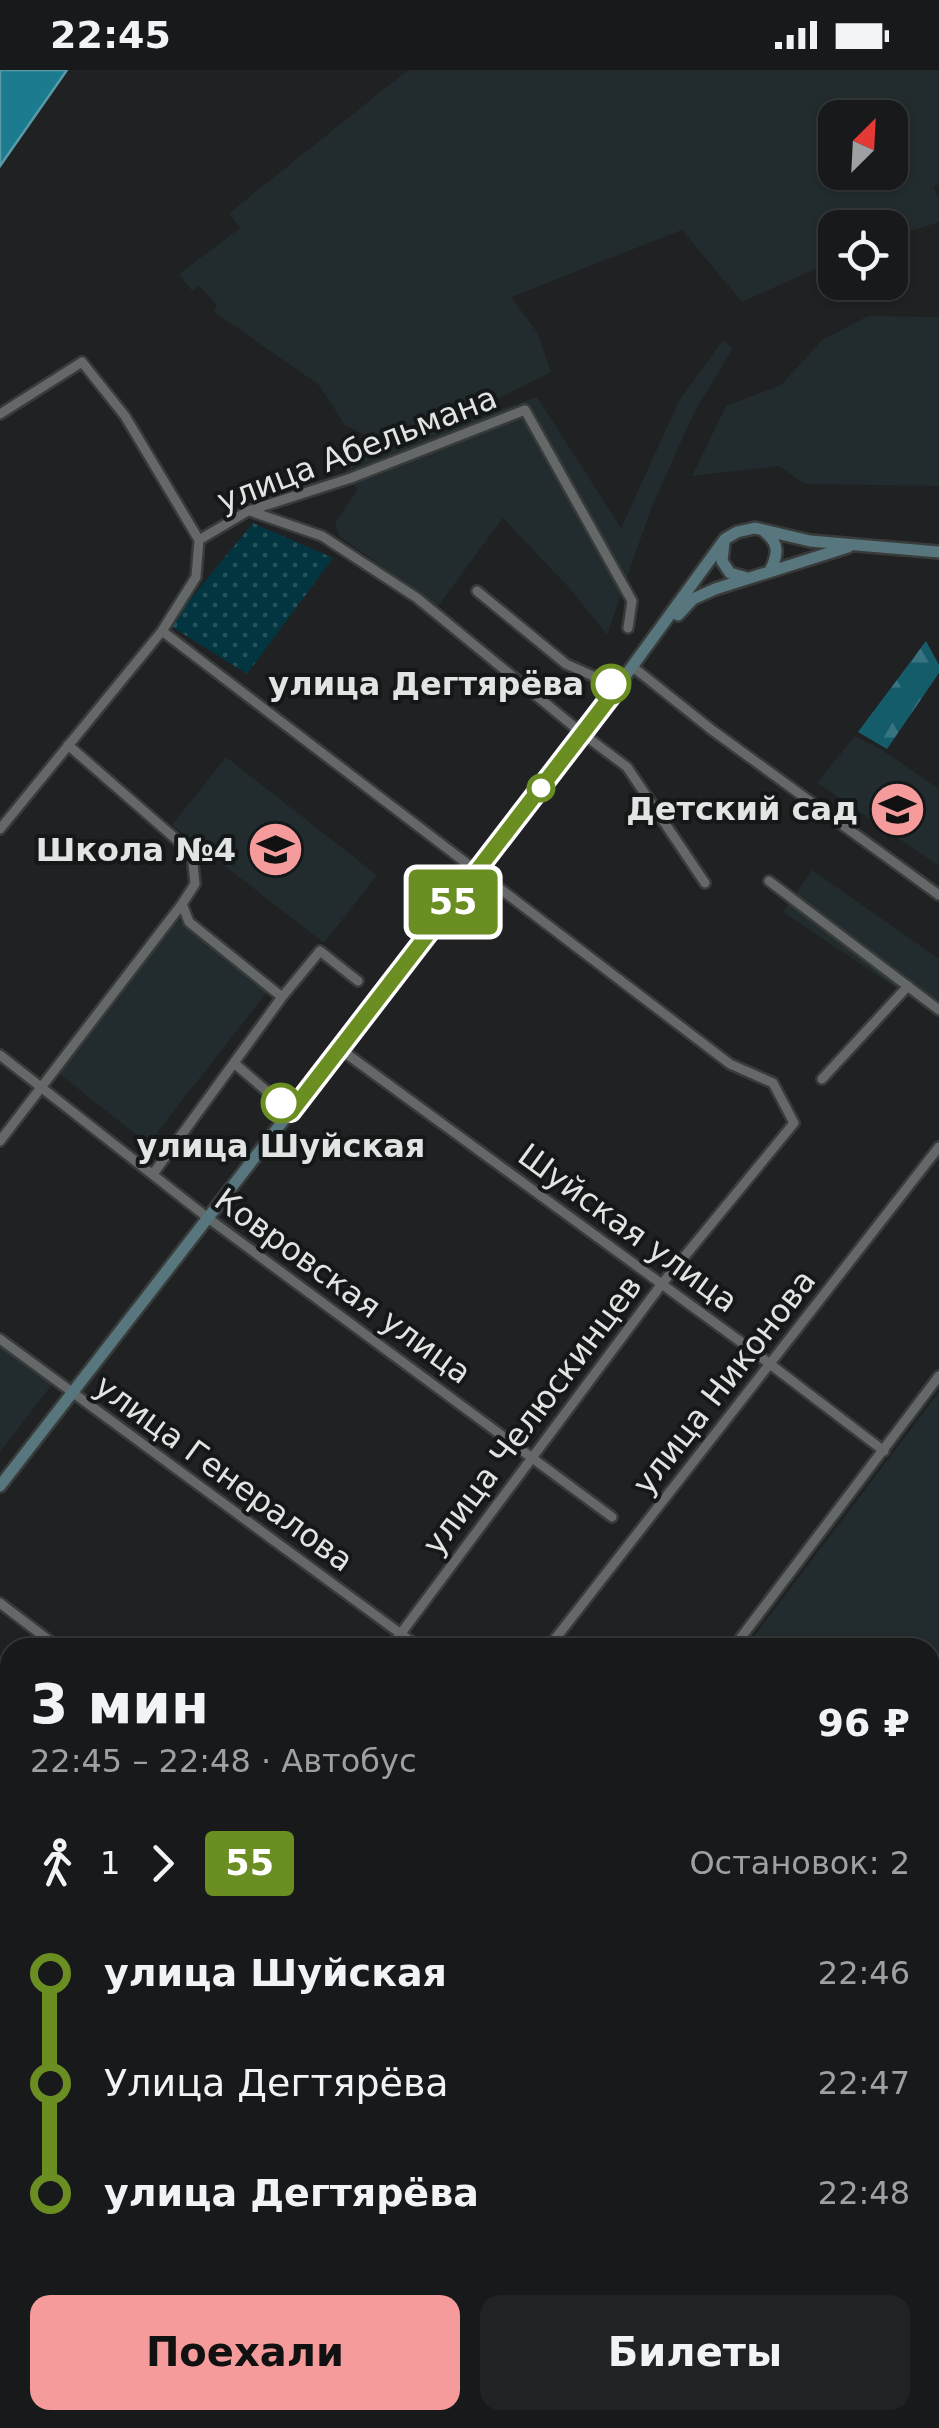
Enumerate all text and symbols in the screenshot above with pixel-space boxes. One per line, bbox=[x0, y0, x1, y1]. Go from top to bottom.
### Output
text: 22:45 bbox=[50, 13, 171, 57]
north arrow bbox=[818, 100, 908, 190]
map controls bbox=[818, 100, 908, 300]
button: locate bbox=[818, 210, 908, 300]
street label: улица Абельмана bbox=[212, 378, 502, 520]
place label: улица Дегтярёва bbox=[268, 665, 584, 703]
marker: улица Дегтярёва bbox=[592, 665, 630, 703]
unlabelled marker bbox=[528, 775, 554, 801]
school or university icon: Детский сад bbox=[867, 779, 927, 839]
place label: Детский сад bbox=[626, 790, 858, 828]
school or university icon: Школа №4 bbox=[245, 820, 305, 880]
place label: Школа №4 bbox=[36, 831, 236, 869]
line badge: 55 bbox=[408, 870, 498, 934]
text: 55 bbox=[429, 882, 477, 922]
marker: улица Шуйская bbox=[262, 1084, 300, 1122]
place label: улица Шуйская bbox=[137, 1127, 425, 1165]
street label: Шуйская улица bbox=[511, 1136, 745, 1320]
street label: Ковровская улица bbox=[207, 1180, 479, 1392]
street label: улица Никонова bbox=[625, 1262, 823, 1502]
street label: улица Челюскинцев bbox=[415, 1268, 649, 1562]
street label: улица Генералова bbox=[87, 1367, 361, 1579]
text: 3 мин bbox=[30, 1672, 209, 1736]
text: 96 ₽ bbox=[817, 1701, 910, 1745]
text: 22:45 – 22:48 · Автобус bbox=[30, 1742, 417, 1780]
icon: walk bbox=[30, 1836, 85, 1891]
icon: forward bbox=[135, 1836, 190, 1891]
text: 55 bbox=[225, 1843, 274, 1883]
text: 1 bbox=[100, 1844, 120, 1882]
text: Остановок: 2 bbox=[689, 1844, 910, 1882]
text: улица Шуйская bbox=[104, 1951, 447, 1995]
text: 22:46 bbox=[818, 1954, 910, 1992]
text: Улица Дегтярёва bbox=[104, 2061, 449, 2105]
text: 22:47 bbox=[818, 2064, 910, 2102]
text: улица Дегтярёва bbox=[104, 2171, 479, 2215]
text: 22:48 bbox=[818, 2174, 910, 2212]
button: Поехали bbox=[30, 2295, 460, 2410]
button: Билеты bbox=[480, 2295, 910, 2410]

